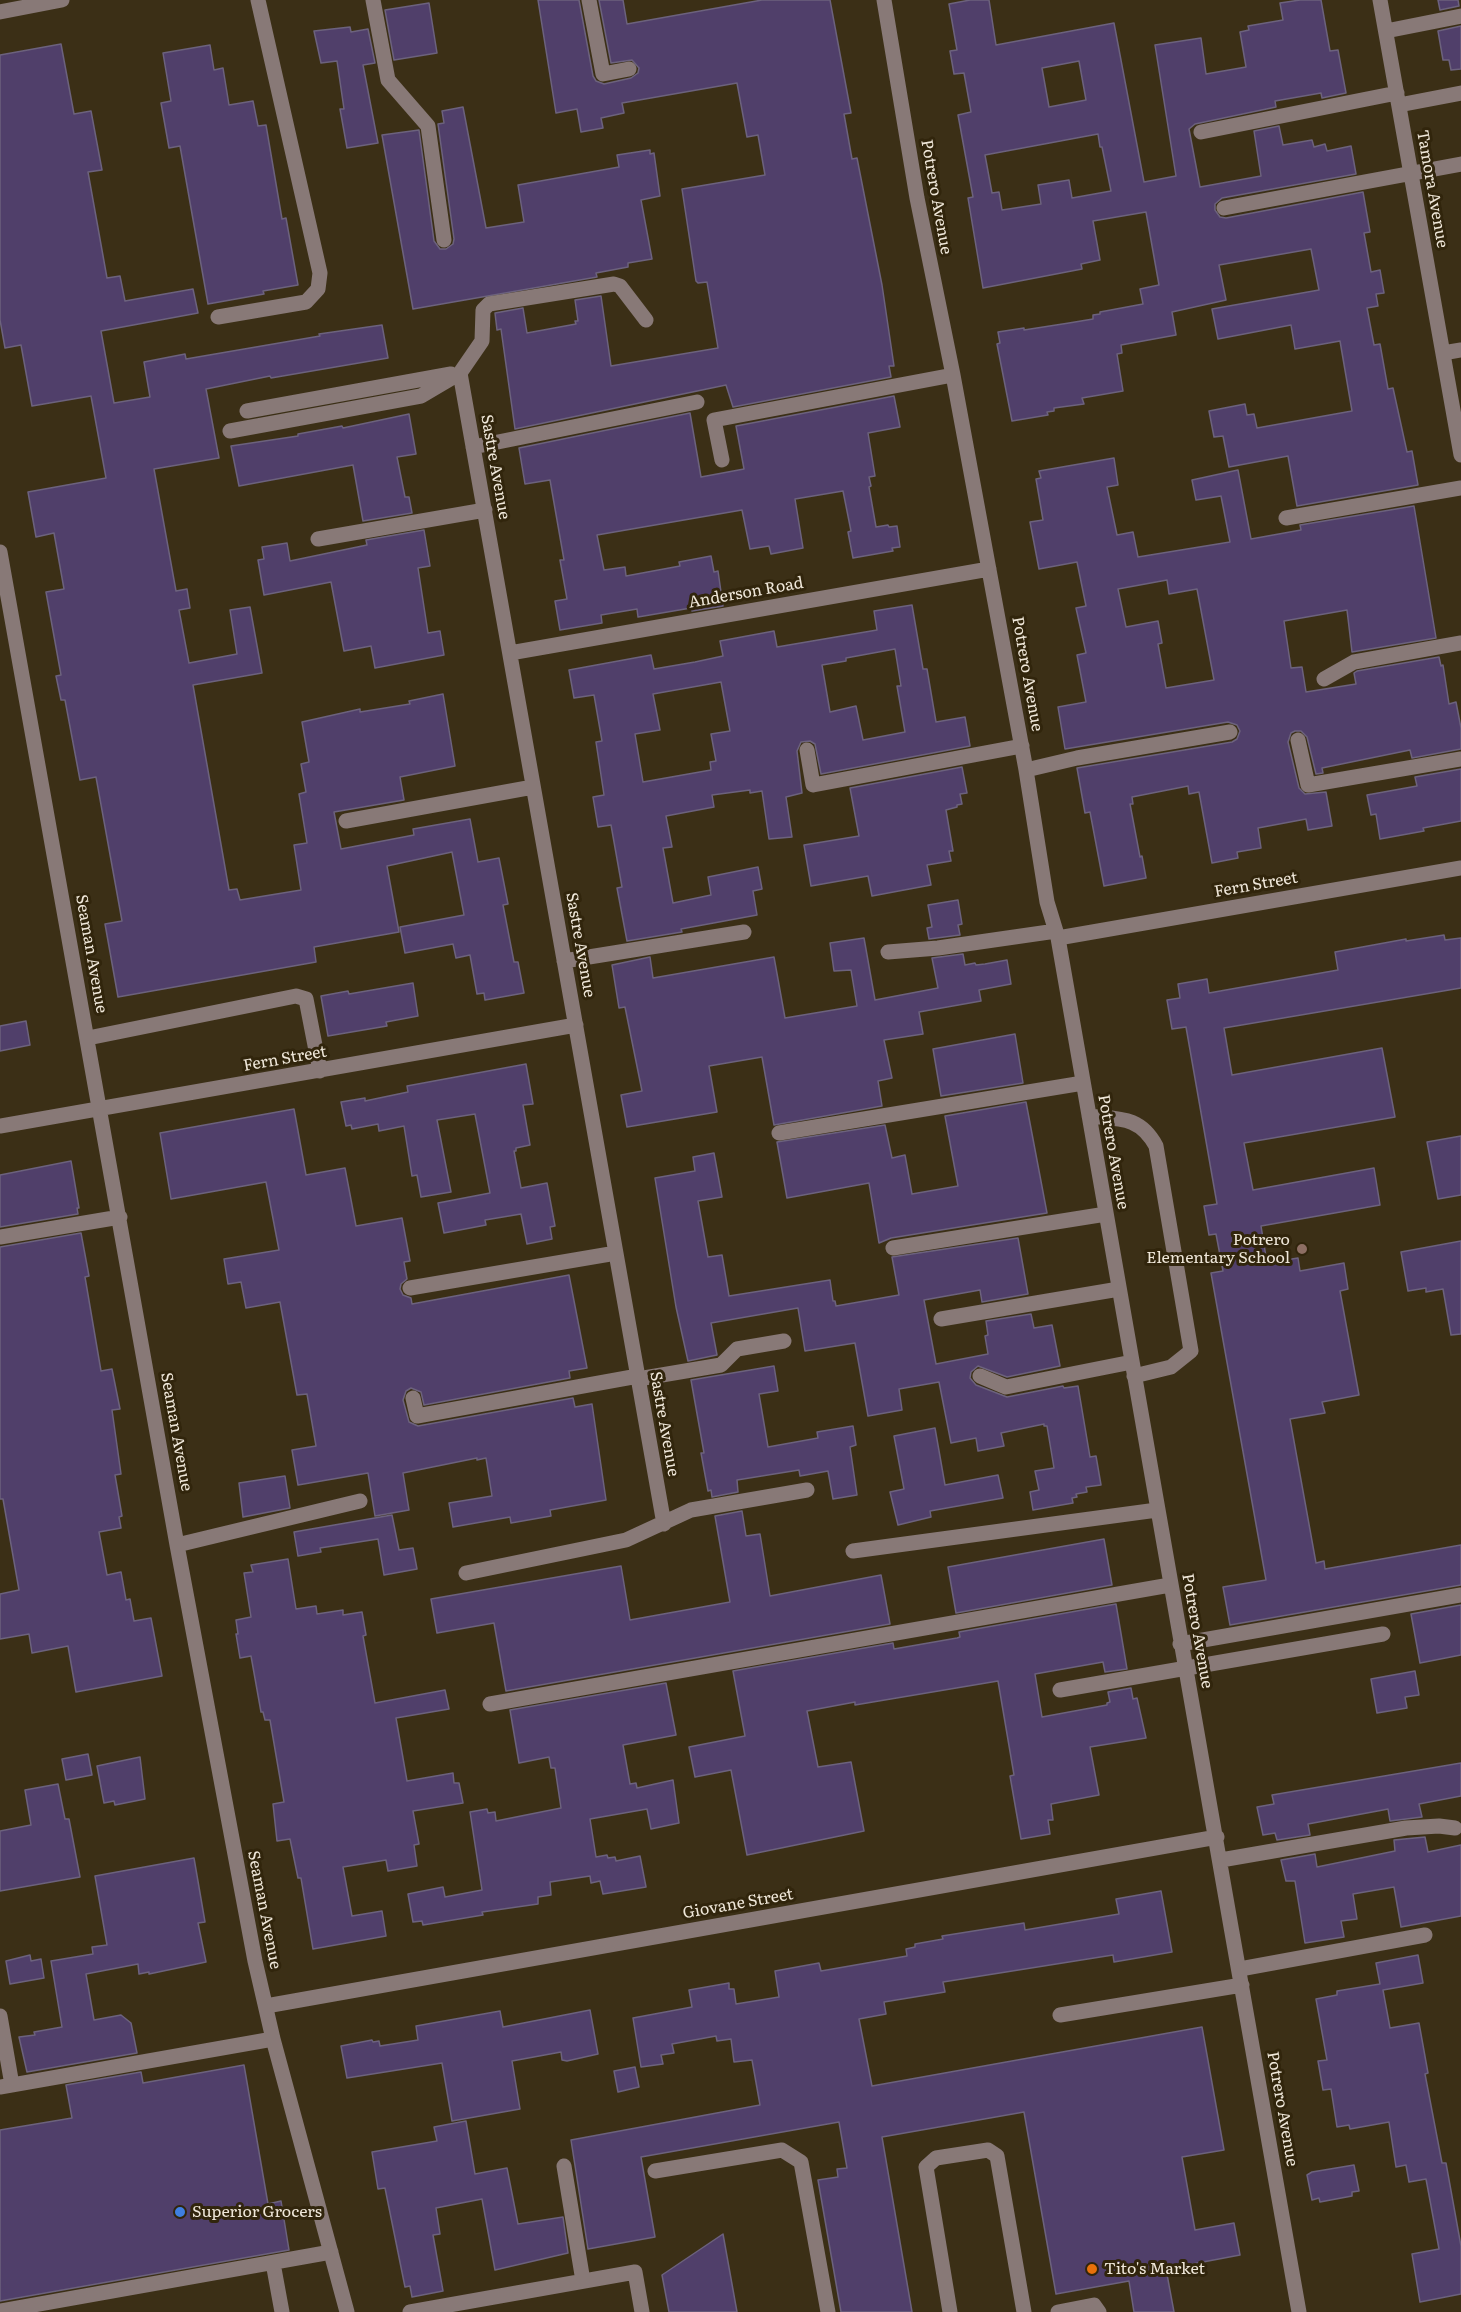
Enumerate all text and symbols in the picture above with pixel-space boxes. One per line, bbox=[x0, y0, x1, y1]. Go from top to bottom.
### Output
street label: Tamora Avenue bbox=[1412, 129, 1452, 249]
street label: Potrero Avenue bbox=[916, 138, 956, 256]
street label: Sastre Avenue bbox=[476, 413, 514, 521]
street label: Anderson Road bbox=[687, 573, 805, 613]
street label: Potrero Avenue bbox=[1007, 615, 1047, 733]
street label: Fern Street bbox=[1213, 868, 1299, 902]
street label: Sastre Avenue bbox=[561, 891, 599, 999]
street label: Seaman Avenue bbox=[71, 893, 111, 1015]
street label: Fern Street bbox=[242, 1042, 328, 1076]
street label: Potrero Avenue bbox=[1093, 1093, 1133, 1211]
place label: Potrero Elementary School bbox=[1146, 1230, 1290, 1268]
marker: Potrero Elementary School bbox=[1295, 1242, 1309, 1256]
street label: Sastre Avenue bbox=[645, 1370, 683, 1478]
street label: Seaman Avenue bbox=[156, 1371, 196, 1493]
street label: Potrero Avenue bbox=[1177, 1572, 1217, 1690]
street label: Seaman Avenue bbox=[243, 1849, 285, 1971]
street label: Giovane Street bbox=[681, 1885, 795, 1923]
street label: Potrero Avenue bbox=[1262, 2050, 1302, 2168]
place label: Superior Grocers bbox=[192, 2202, 322, 2222]
marker: Superior Grocers bbox=[173, 2205, 187, 2219]
place label: Tito's Market bbox=[1104, 2259, 1205, 2279]
marker: Tito's Market bbox=[1085, 2262, 1099, 2276]

